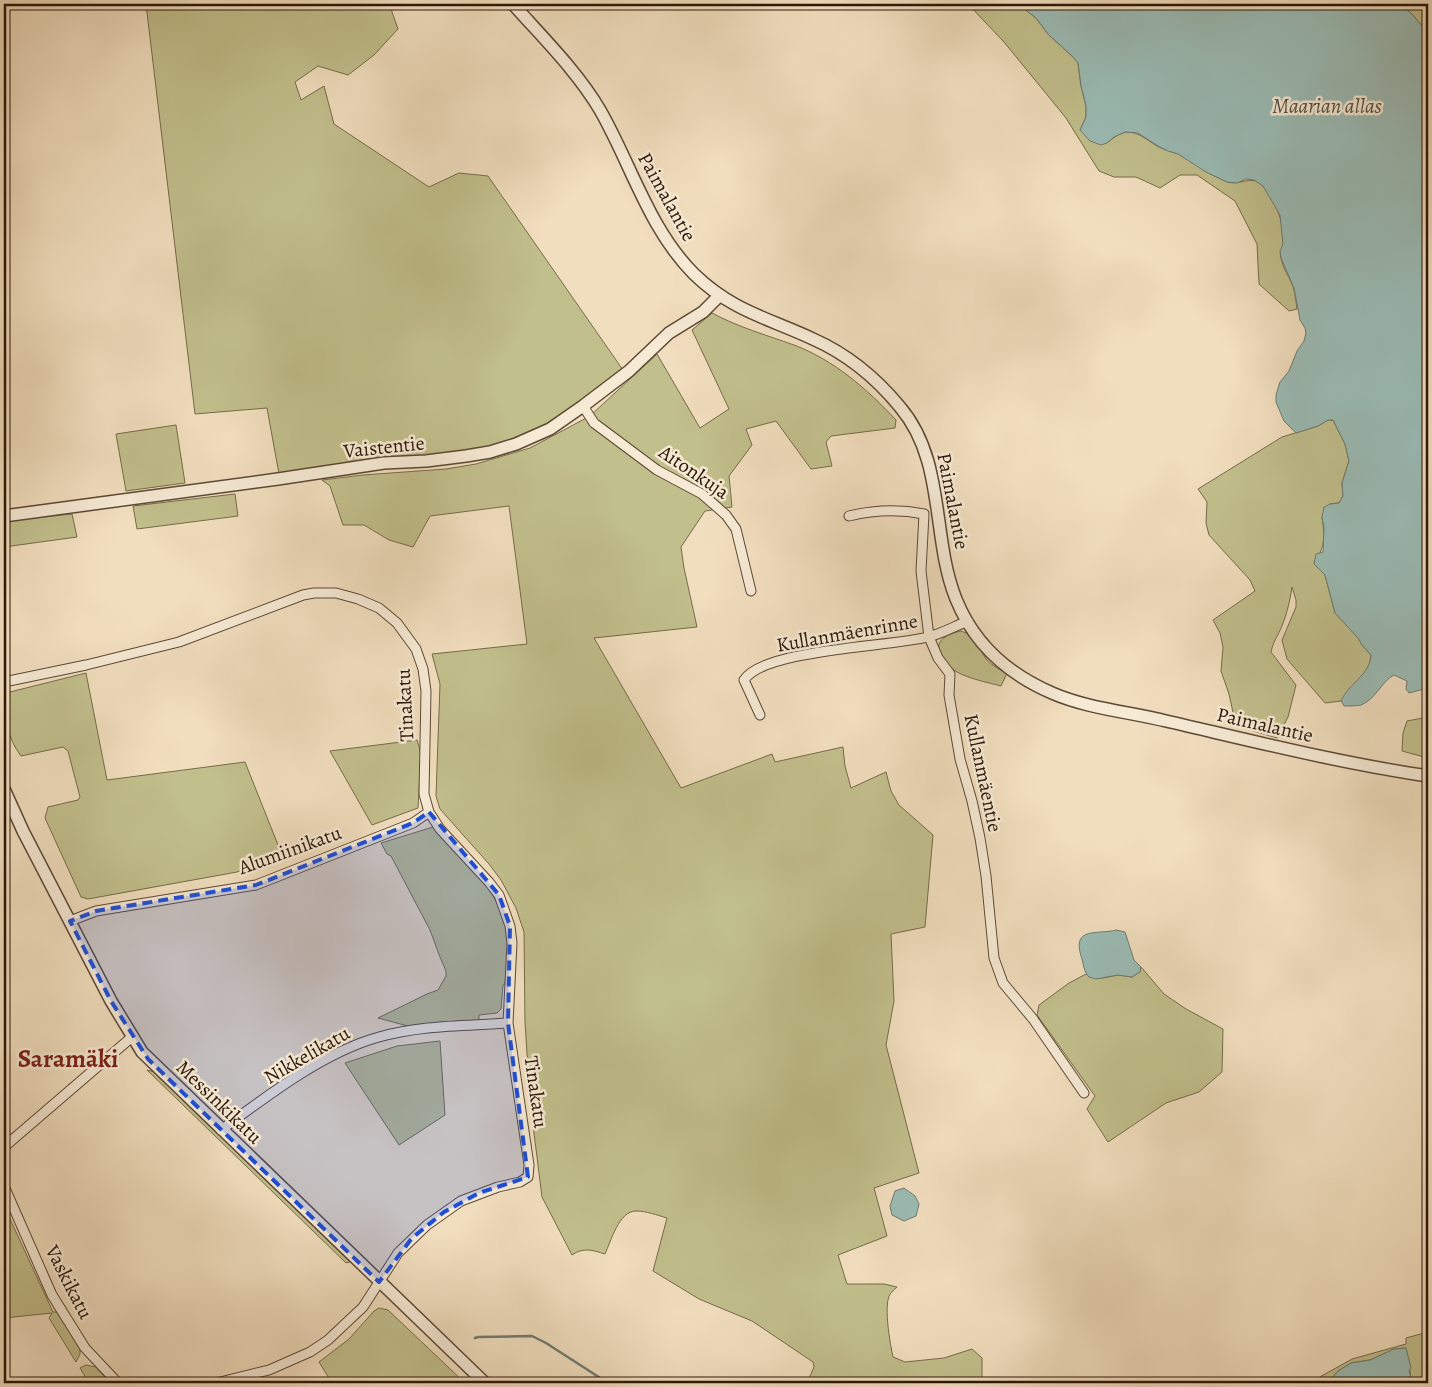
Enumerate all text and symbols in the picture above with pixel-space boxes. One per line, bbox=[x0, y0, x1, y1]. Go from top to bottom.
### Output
water label: Maarian allas bbox=[1272, 92, 1382, 120]
street label: Paimalantie bbox=[631, 148, 703, 246]
street label: Vaistentie bbox=[341, 429, 426, 465]
street label: Aitonkuja bbox=[653, 438, 735, 506]
street label: Paimalantie bbox=[930, 450, 976, 552]
street label: Kullanmäenrinne bbox=[774, 607, 920, 659]
street label: Tinakatu bbox=[390, 668, 420, 742]
street label: Paimalantie bbox=[1214, 701, 1316, 749]
street label: Kullanmäentie bbox=[957, 711, 1009, 835]
street label: Alumiinikatu bbox=[234, 819, 345, 881]
street label: Nikkelikatu bbox=[259, 1019, 355, 1090]
district label: Saramäki bbox=[18, 1042, 118, 1076]
street label: Messinkikatu bbox=[170, 1054, 268, 1150]
street label: Tinakatu bbox=[518, 1054, 554, 1130]
street label: Vaskikatu bbox=[38, 1239, 99, 1324]

